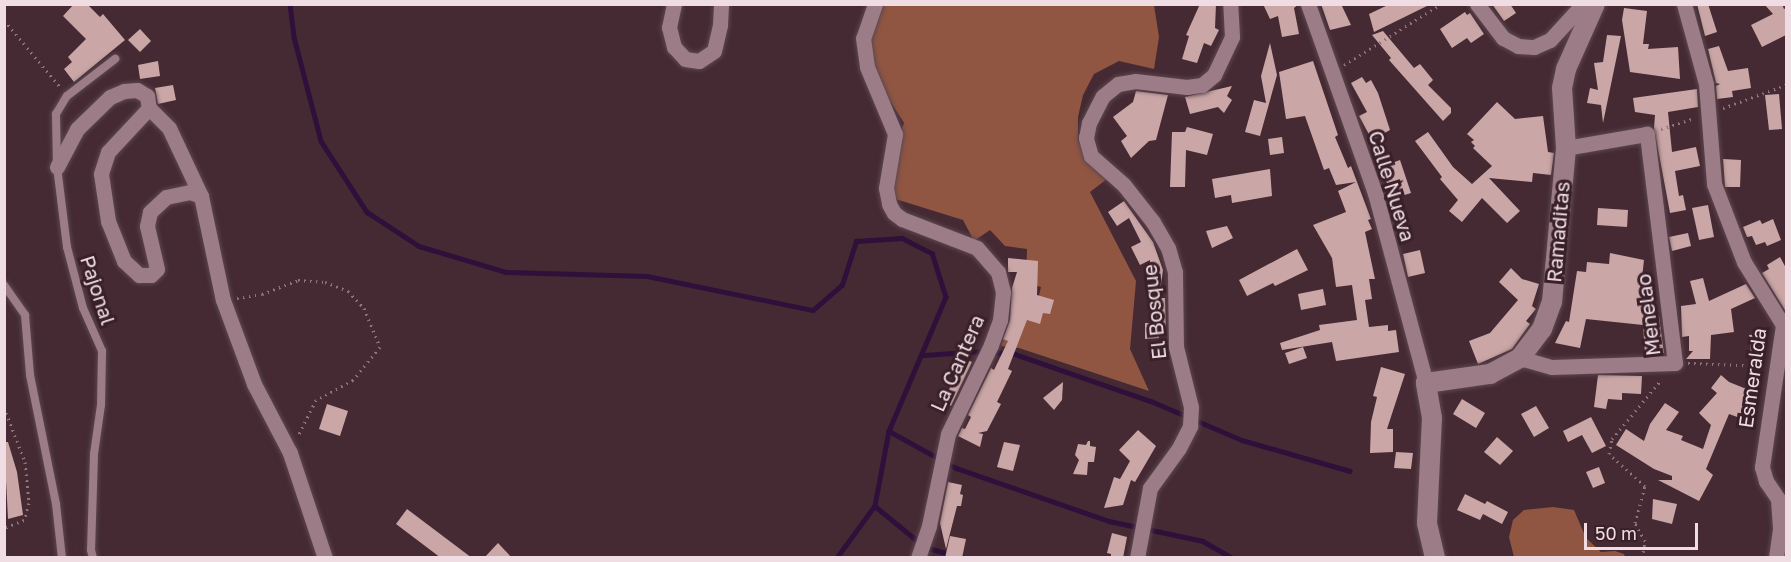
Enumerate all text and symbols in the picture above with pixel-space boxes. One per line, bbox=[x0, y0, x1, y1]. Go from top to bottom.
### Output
street label: Calle Nueva bbox=[1364, 128, 1420, 244]
street label: Ramaditas bbox=[1542, 181, 1574, 283]
street label: Pajonal bbox=[76, 252, 120, 328]
street label: El Bosque bbox=[1137, 263, 1171, 361]
street label: Menelao bbox=[1631, 273, 1665, 357]
street label: La Cantera bbox=[925, 311, 989, 415]
street label: Esmeralda bbox=[1733, 326, 1771, 430]
scale bar bbox=[1587, 511, 1701, 549]
text: 50 m bbox=[1595, 522, 1637, 544]

